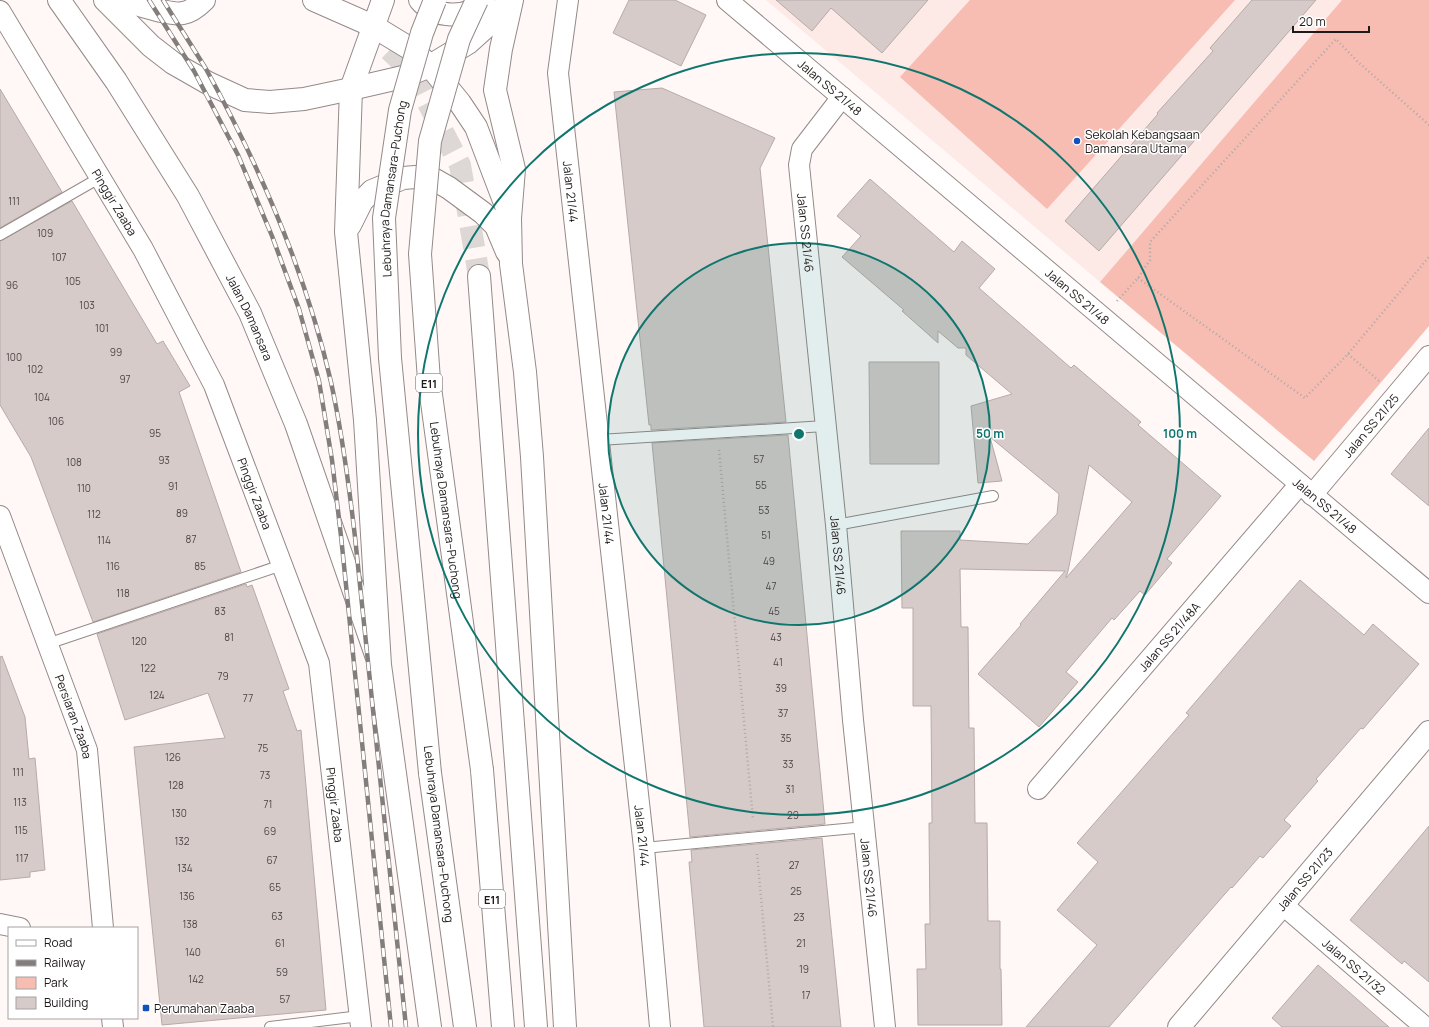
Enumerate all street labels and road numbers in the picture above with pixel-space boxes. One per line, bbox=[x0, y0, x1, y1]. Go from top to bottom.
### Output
street label: Jalan SS 21/48 bbox=[795, 55, 866, 119]
street label: Lebuhraya Damansara–Puchong bbox=[375, 98, 411, 278]
street label: Jalan 21/44 bbox=[559, 160, 583, 223]
street label: Pinggir Zaaba bbox=[88, 165, 142, 239]
street label: Jalan SS 21/46 bbox=[793, 192, 818, 273]
street label: Jalan SS 21/48 bbox=[1042, 264, 1113, 328]
street label: Jalan Damansara bbox=[222, 271, 277, 363]
road number: E11 bbox=[416, 374, 442, 392]
street label: Jalan SS 21/25 bbox=[1339, 390, 1402, 461]
street label: Lebuhraya Damansara–Puchong bbox=[426, 420, 467, 600]
street label: Pinggir Zaaba bbox=[234, 455, 276, 532]
street label: Jalan SS 21/48 bbox=[1290, 473, 1361, 537]
street label: Jalan 21/44 bbox=[595, 482, 619, 545]
street label: Jalan SS 21/46 bbox=[827, 515, 851, 595]
street label: Jalan SS 21/48A bbox=[1134, 598, 1204, 675]
street label: Persiaran Zaaba bbox=[51, 672, 96, 760]
street label: Lebuhraya Damansara–Puchong bbox=[420, 744, 458, 924]
street label: Pinggir Zaaba bbox=[323, 766, 348, 843]
street label: Jalan 21/44 bbox=[631, 804, 654, 867]
street label: Jalan SS 21/46 bbox=[857, 837, 882, 918]
street label: Jalan SS 21/23 bbox=[1273, 844, 1336, 914]
road number: E11 bbox=[479, 890, 505, 908]
street label: Jalan SS 21/32 bbox=[1319, 934, 1390, 998]

